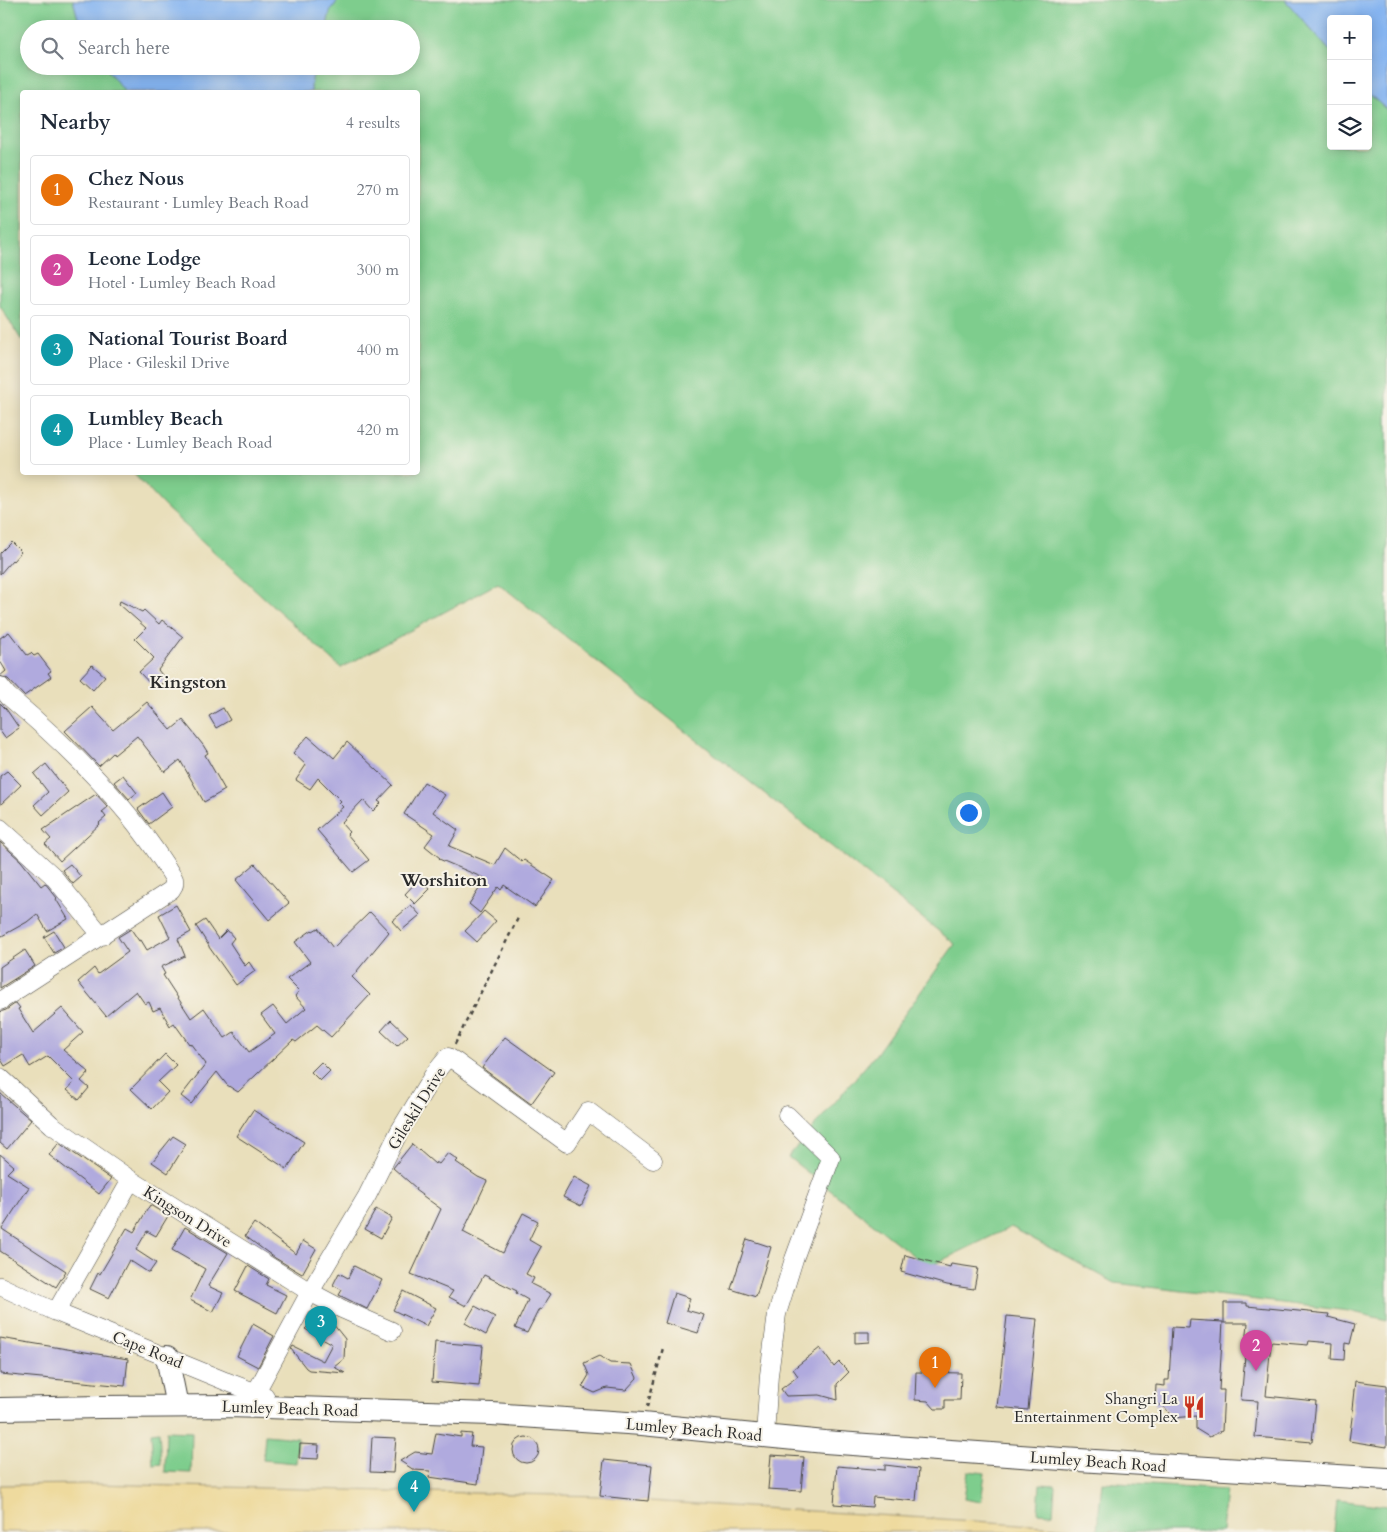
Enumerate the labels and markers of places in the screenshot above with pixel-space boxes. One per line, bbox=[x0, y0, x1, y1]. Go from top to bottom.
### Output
pin: 3 bbox=[305, 1306, 337, 1347]
pin: 2 bbox=[1240, 1330, 1272, 1371]
pin: 1 bbox=[919, 1347, 951, 1388]
place label: Shangri La Entertainment Complex bbox=[1014, 1388, 1178, 1428]
restaurant icon: Shangri La Entertainment Complex bbox=[1181, 1394, 1207, 1420]
pin: 4 bbox=[398, 1471, 430, 1512]

